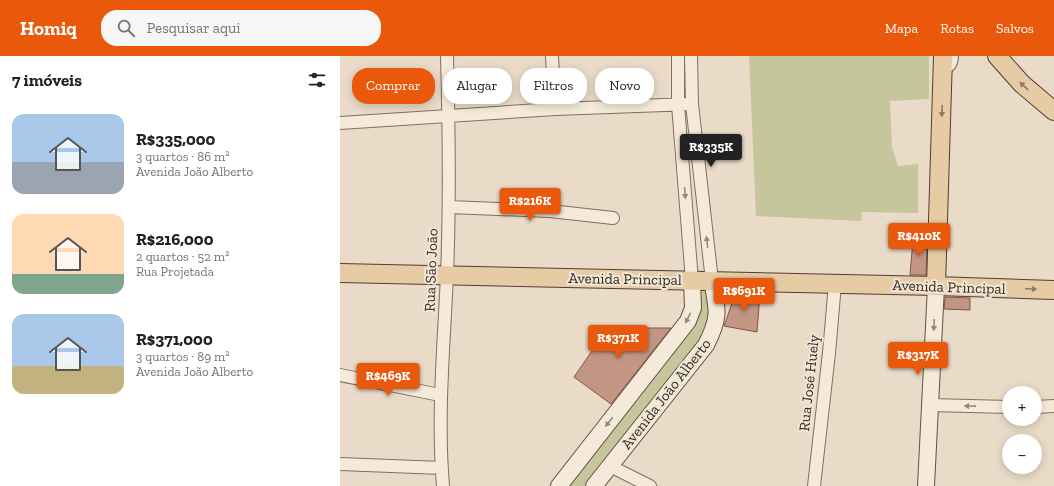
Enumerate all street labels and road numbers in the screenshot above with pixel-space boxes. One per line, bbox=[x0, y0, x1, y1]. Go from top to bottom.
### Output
street label: Rua São João bbox=[421, 228, 441, 312]
street label: Avenida Principal bbox=[568, 269, 682, 289]
street label: Avenida Principal bbox=[892, 276, 1006, 298]
street label: Rua José Huely bbox=[795, 333, 823, 432]
street label: Avenida João Alberto bbox=[617, 335, 715, 453]

